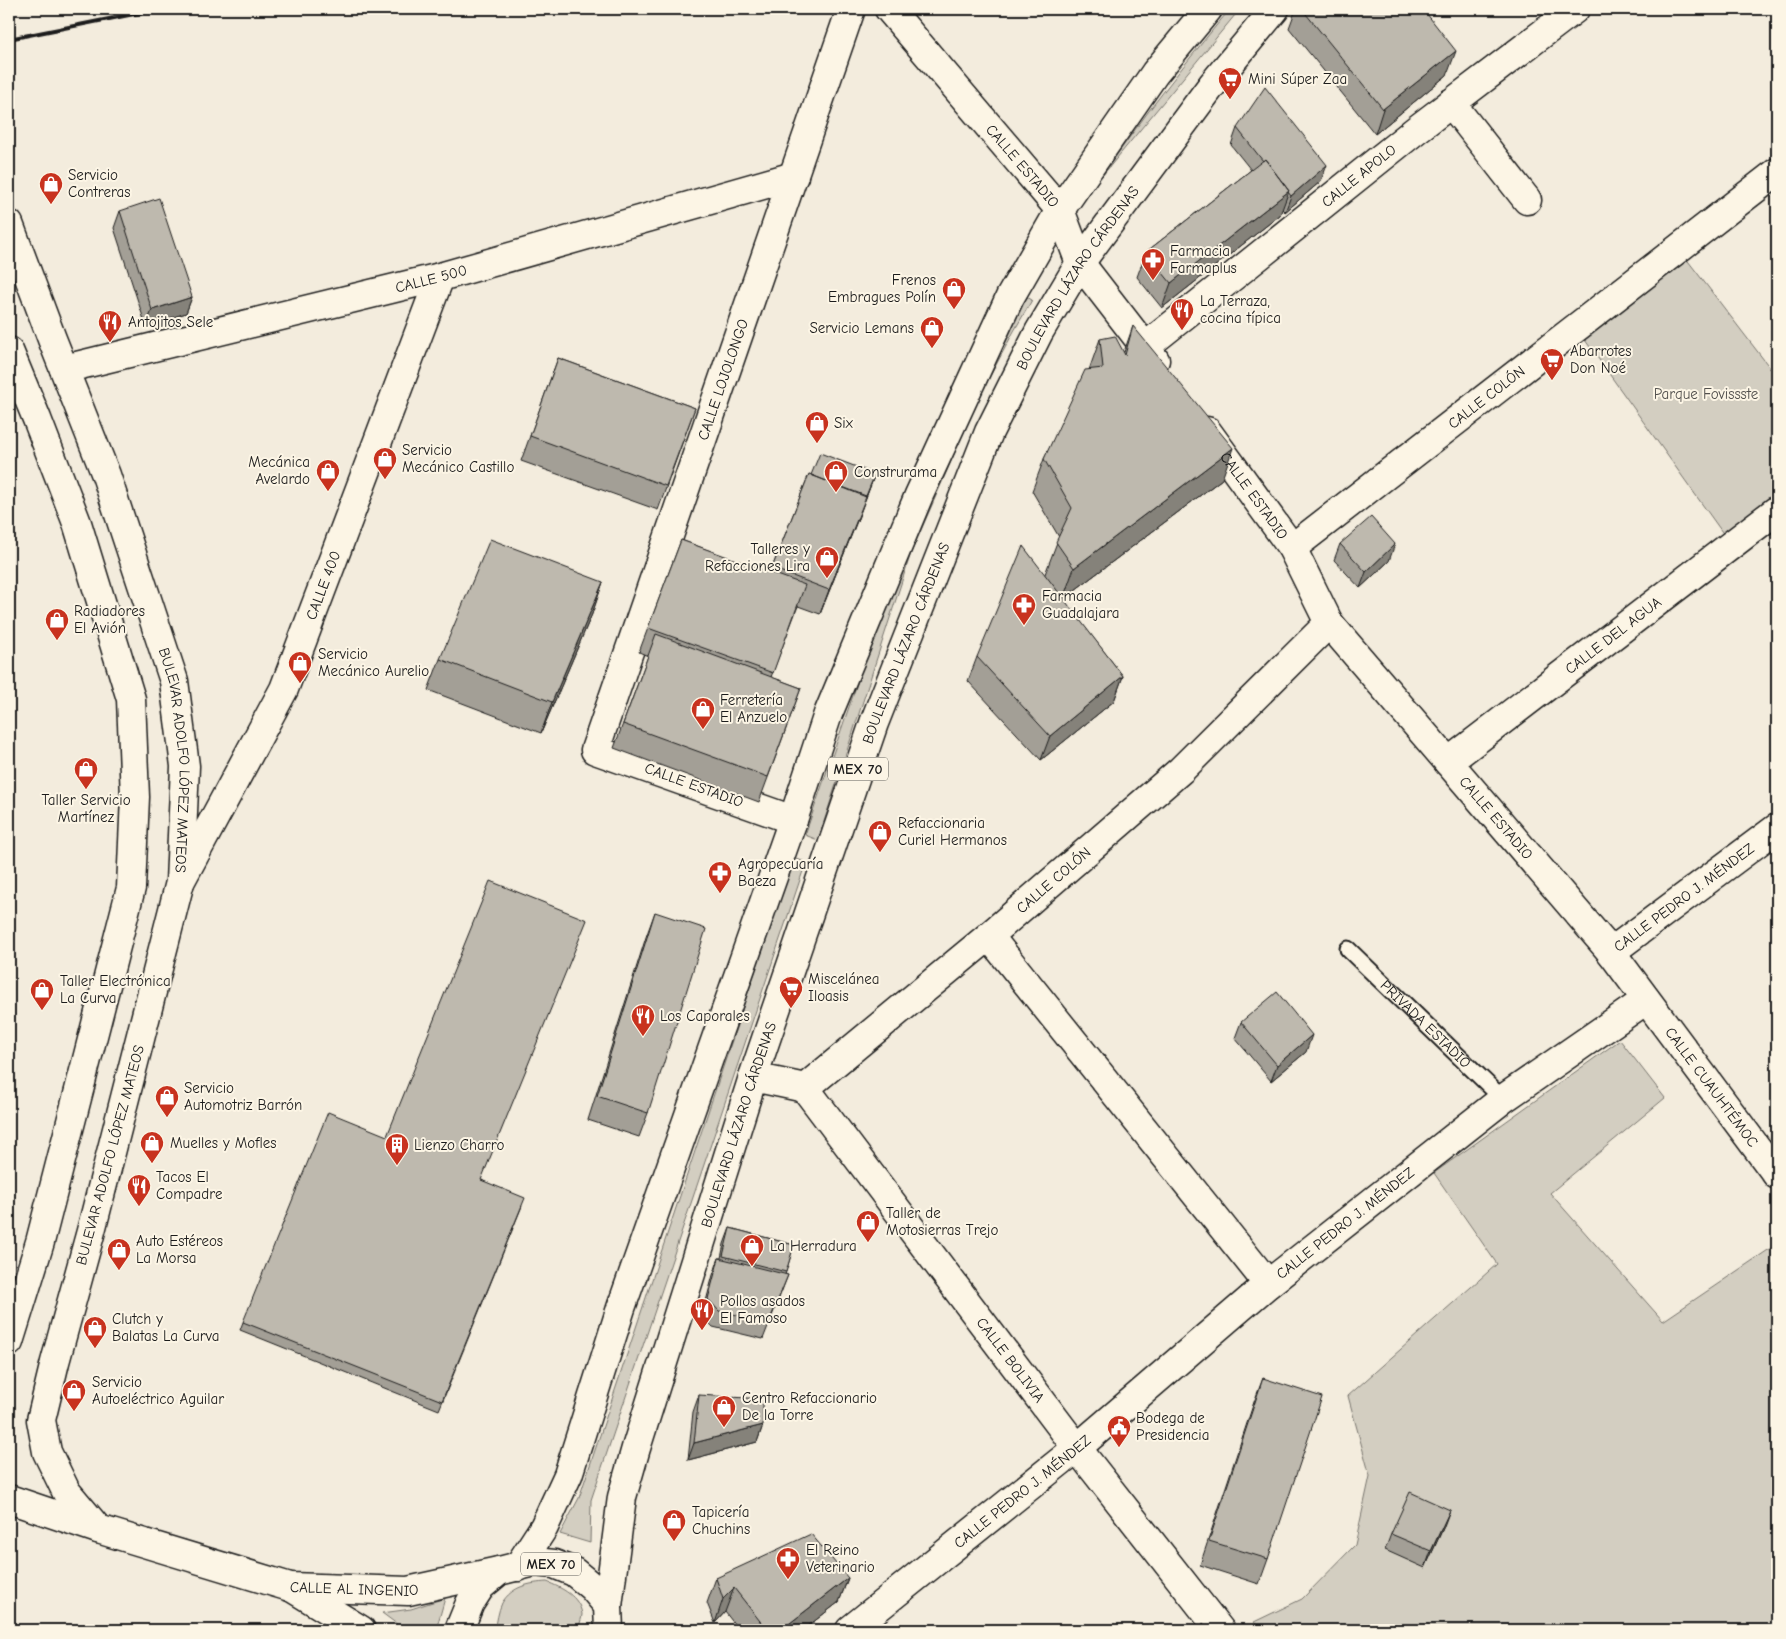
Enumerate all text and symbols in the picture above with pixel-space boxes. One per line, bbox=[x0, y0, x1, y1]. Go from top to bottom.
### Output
supermarket icon: Mini Súper Zaa bbox=[1217, 66, 1243, 100]
place label: Mini Súper Zaa bbox=[1248, 70, 1347, 88]
street label: CALLE ESTADIO bbox=[982, 121, 1063, 211]
street label: CALLE APOLO bbox=[1318, 140, 1400, 211]
place label: Servicio Contreras bbox=[68, 166, 131, 201]
shop icon: Servicio Contreras bbox=[38, 171, 64, 205]
street label: BOULEVARD LÁZARO CÁRDENAS bbox=[1013, 183, 1143, 373]
place label: Farmacia Farmaplus bbox=[1170, 242, 1237, 277]
pharmacy icon: Farmacia Farmaplus bbox=[1140, 247, 1166, 281]
street label: CALLE 500 bbox=[393, 261, 469, 297]
place label: Frenos Embragues Polín bbox=[828, 271, 936, 306]
shop icon: Frenos Embragues Polín bbox=[941, 276, 967, 310]
place label: La Terraza, cocina típica bbox=[1200, 292, 1281, 327]
restaurant icon: La Terraza, cocina típica bbox=[1169, 297, 1195, 331]
restaurant icon: Antojitos Sele bbox=[97, 309, 123, 343]
place label: Antojitos Sele bbox=[128, 313, 214, 331]
shop icon: Servicio Lemans bbox=[919, 315, 945, 349]
street label: CALLE LOJOLONGO bbox=[694, 316, 752, 443]
place label: Servicio Lemans bbox=[810, 319, 914, 337]
place label: Abarrotes Don Noé bbox=[1570, 342, 1632, 377]
supermarket icon: Abarrotes Don Noé bbox=[1539, 347, 1565, 381]
street label: CALLE COLÓN bbox=[1444, 362, 1528, 433]
park label: Parque Fovissste bbox=[1654, 385, 1759, 403]
shop icon: Six bbox=[804, 410, 830, 444]
place label: Six bbox=[834, 414, 854, 432]
place label: Servicio Mecánico Castillo bbox=[402, 441, 514, 476]
shop icon: Servicio Mecánico Castillo bbox=[372, 446, 398, 480]
street label: CALLE ESTADIO bbox=[1216, 448, 1292, 543]
place label: Mecánica Avelardo bbox=[248, 453, 310, 488]
shop icon: Mecánica Avelardo bbox=[315, 458, 341, 492]
shop icon: Construrama bbox=[823, 459, 849, 493]
place label: Construrama bbox=[854, 463, 937, 481]
place label: Talleres y Refacciones Lira bbox=[705, 540, 810, 575]
street label: BOULEVARD LÁZARO CÁRDENAS bbox=[859, 540, 953, 746]
shop icon: Talleres y Refacciones Lira bbox=[814, 545, 840, 579]
street label: CALLE 400 bbox=[302, 548, 344, 623]
place label: Farmacia Guadalajara bbox=[1042, 587, 1120, 622]
pharmacy icon: Farmacia Guadalajara bbox=[1011, 592, 1037, 626]
street label: CALLE DEL AGUA bbox=[1561, 593, 1665, 678]
place label: Radiadores El Avión bbox=[74, 602, 145, 637]
shop icon: Radiadores El Avión bbox=[44, 607, 70, 641]
street label: BULEVAR ADOLFO LÓPEZ MATEOS bbox=[155, 645, 195, 873]
place label: Servicio Mecánico Aurelio bbox=[318, 645, 429, 680]
shop icon: Servicio Mecánico Aurelio bbox=[287, 650, 313, 684]
place label: Ferretería El Anzuelo bbox=[720, 691, 787, 726]
shop icon: Ferretería El Anzuelo bbox=[690, 696, 716, 730]
shop icon: Taller Servicio Martínez bbox=[73, 756, 99, 790]
road number: MEX 70 bbox=[828, 758, 888, 781]
street label: CALLE ESTADIO bbox=[642, 759, 746, 811]
street label: CALLE ESTADIO bbox=[1456, 773, 1537, 863]
place label: Taller Servicio Martínez bbox=[41, 791, 131, 826]
place label: Refaccionaria Curiel Hermanos bbox=[898, 814, 1007, 849]
shop icon: Refaccionaria Curiel Hermanos bbox=[867, 819, 893, 853]
street label: CALLE PEDRO J. MÉNDEZ bbox=[1610, 839, 1758, 956]
street label: CALLE COLÓN bbox=[1013, 843, 1094, 917]
place label: Agropecuaría Baeza bbox=[738, 855, 824, 890]
pharmacy icon: Agropecuaría Baeza bbox=[707, 860, 733, 894]
place label: Miscelánea Iloasis bbox=[808, 970, 880, 1005]
place label: Taller Electrónica La Curva bbox=[60, 972, 171, 1007]
supermarket icon: Miscelánea Iloasis bbox=[778, 975, 804, 1009]
street label: PRIVADA ESTADIO bbox=[1377, 976, 1475, 1072]
shop icon: Taller Electrónica La Curva bbox=[29, 977, 55, 1011]
restaurant icon: Los Caporales bbox=[630, 1003, 656, 1037]
place label: Los Caporales bbox=[660, 1007, 750, 1025]
street label: BOULEVARD LÁZARO CÁRDENAS bbox=[697, 1020, 780, 1230]
street label: CALLE CUAUHTÉMOC bbox=[1661, 1024, 1762, 1150]
street label: BULEVAR ADOLFO LÓPEZ MATEOS bbox=[71, 1043, 148, 1267]
place label: Servicio Automotriz Barrón bbox=[184, 1079, 302, 1114]
shop icon: Servicio Automotriz Barrón bbox=[154, 1084, 180, 1118]
shop icon: Muelles y Mofles bbox=[139, 1130, 165, 1164]
building icon: Lienzo Charro bbox=[384, 1132, 410, 1166]
place label: Muelles y Mofles bbox=[170, 1134, 276, 1152]
place label: Lienzo Charro bbox=[414, 1136, 504, 1154]
street label: CALLE PEDRO J. MÉNDEZ bbox=[1273, 1163, 1418, 1283]
place label: Tacos El Compadre bbox=[156, 1168, 223, 1203]
restaurant icon: Tacos El Compadre bbox=[126, 1173, 152, 1207]
place label: Taller de Motosierras Trejo bbox=[886, 1204, 998, 1239]
shop icon: Taller de Motosierras Trejo bbox=[855, 1209, 881, 1243]
place label: Auto Estéreos La Morsa bbox=[136, 1232, 223, 1267]
shop icon: La Herradura bbox=[739, 1233, 765, 1267]
shop icon: Auto Estéreos La Morsa bbox=[106, 1237, 132, 1271]
place label: La Herradura bbox=[770, 1237, 857, 1255]
place label: Pollos asados El Famoso bbox=[720, 1292, 805, 1327]
restaurant icon: Pollos asados El Famoso bbox=[689, 1297, 715, 1331]
place label: Clutch y Balatas La Curva bbox=[112, 1310, 219, 1345]
street label: CALLE BOLIVIA bbox=[973, 1314, 1049, 1406]
shop icon: Clutch y Balatas La Curva bbox=[82, 1315, 108, 1349]
place label: Servicio Autoeléctrico Aguilar bbox=[92, 1373, 224, 1408]
shop icon: Servicio Autoeléctrico Aguilar bbox=[61, 1378, 87, 1412]
place label: Centro Refaccionario De la Torre bbox=[742, 1389, 877, 1424]
shop icon: Centro Refaccionario De la Torre bbox=[711, 1394, 737, 1428]
place label: Bodega de Presidencia bbox=[1136, 1409, 1209, 1444]
public building icon: Bodega de Presidencia bbox=[1106, 1414, 1132, 1448]
street label: CALLE PEDRO J. MÉNDEZ bbox=[950, 1431, 1095, 1552]
place label: Tapicería Chuchins bbox=[692, 1503, 750, 1538]
shop icon: Tapicería Chuchins bbox=[661, 1508, 687, 1542]
place label: El Reino Veterinario bbox=[806, 1541, 875, 1576]
pharmacy icon: El Reino Veterinario bbox=[775, 1546, 801, 1580]
road number: MEX 70 bbox=[521, 1552, 581, 1576]
street label: CALLE AL INGENIO bbox=[290, 1578, 420, 1600]

